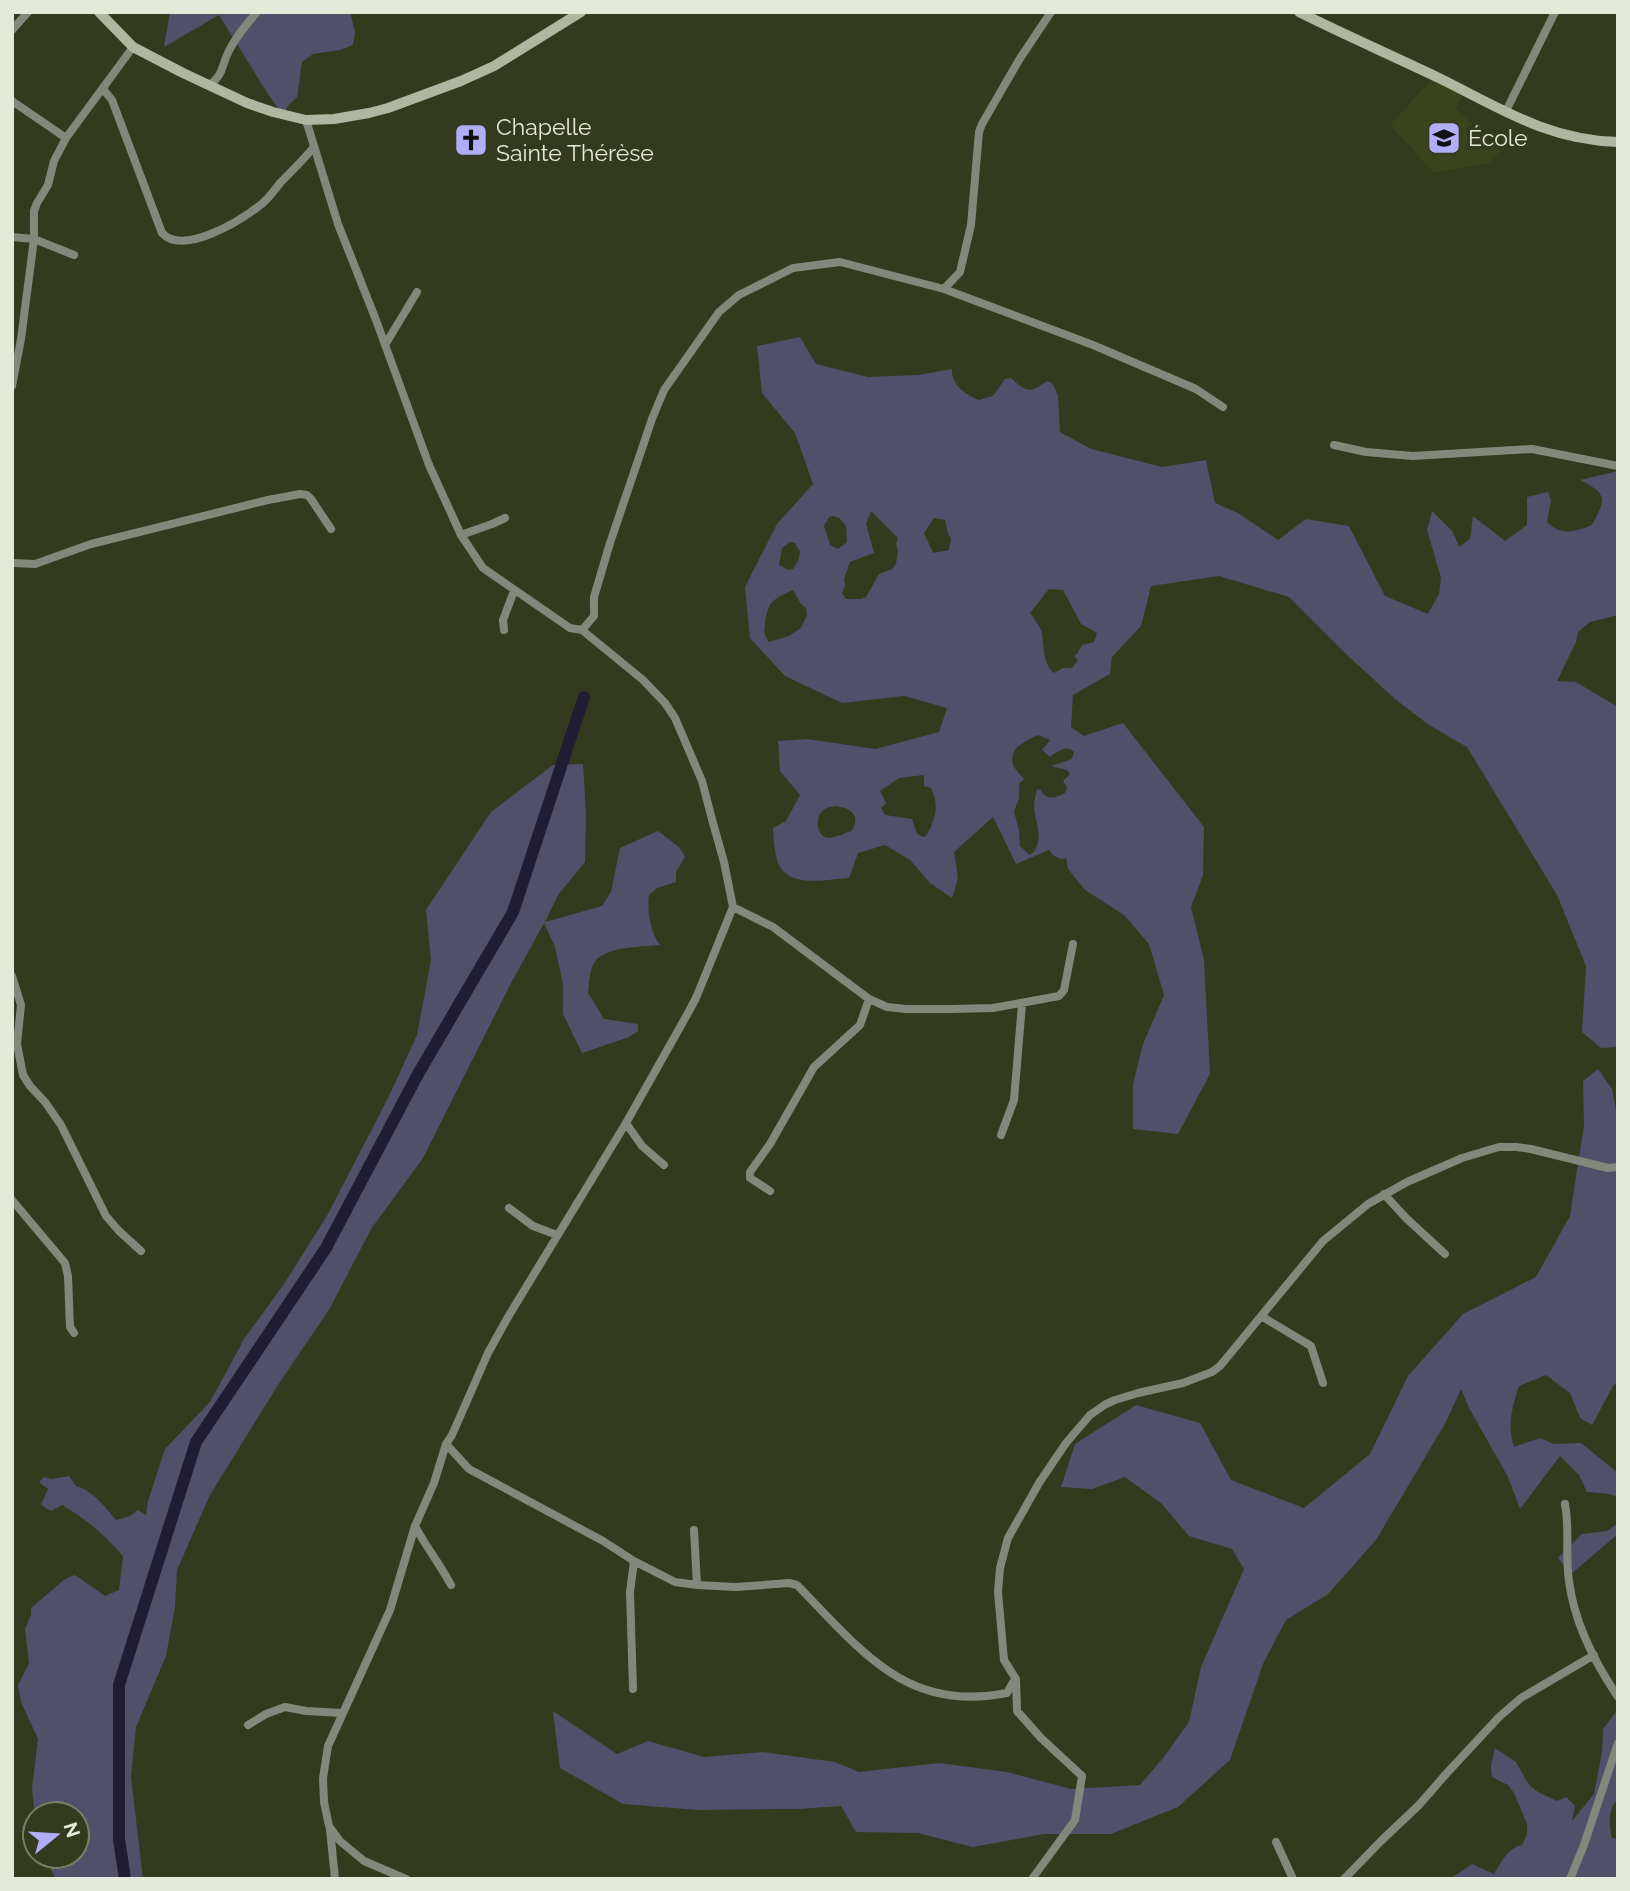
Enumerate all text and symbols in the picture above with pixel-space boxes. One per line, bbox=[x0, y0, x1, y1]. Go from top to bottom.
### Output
place label: Chapelle Sainte Thérèse bbox=[496, 113, 654, 166]
school or university icon: École bbox=[1425, 119, 1463, 157]
church icon: Chapelle Sainte Thérèse bbox=[452, 121, 490, 159]
place label: École bbox=[1468, 124, 1528, 151]
north arrow bbox=[21, 1800, 91, 1870]
text: N bbox=[59, 1819, 85, 1840]

